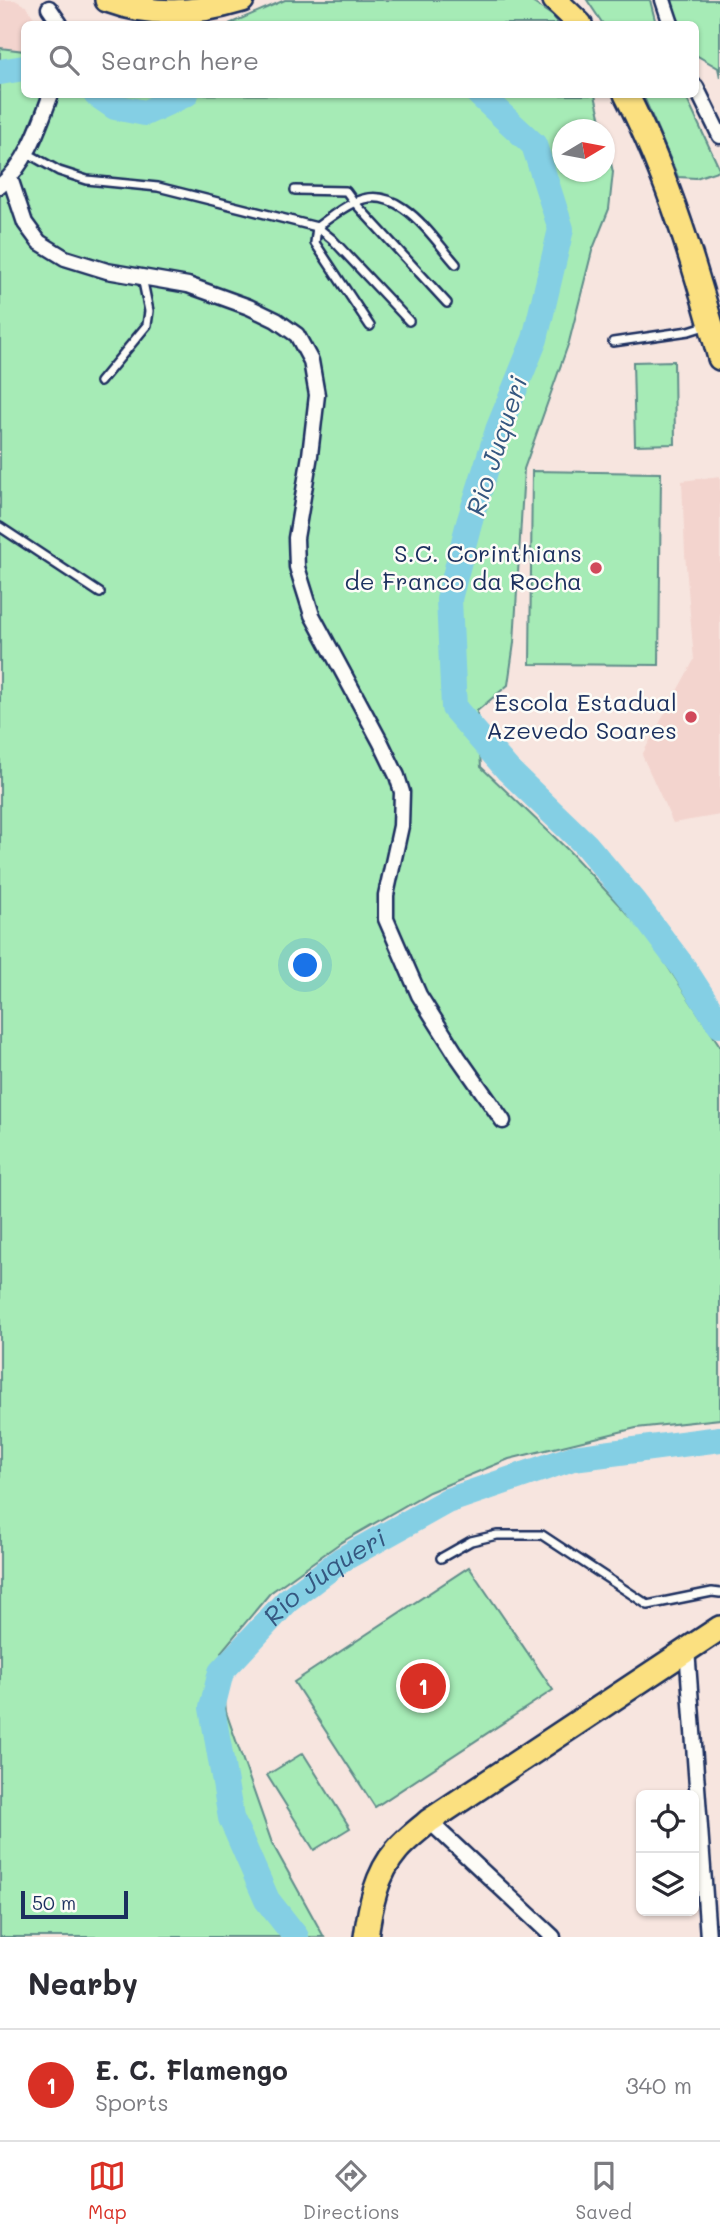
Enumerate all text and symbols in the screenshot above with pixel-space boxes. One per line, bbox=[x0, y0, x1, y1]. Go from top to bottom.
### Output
search box bbox=[21, 21, 699, 98]
icon: search bbox=[45, 41, 83, 79]
text: Search here bbox=[101, 43, 259, 77]
north arrow bbox=[552, 119, 615, 182]
water label: Rio Juqueri bbox=[457, 372, 535, 520]
place label: S.C. Corinthians de Franco da Rocha bbox=[344, 537, 582, 596]
marker: S.C. Corinthians de Franco da Rocha bbox=[588, 560, 604, 576]
place label: Escola Estadual Azevedo Soares bbox=[486, 686, 677, 745]
marker: Escola Estadual Azevedo Soares bbox=[683, 709, 699, 725]
your location bbox=[288, 948, 322, 982]
water label: Rio Juqueri bbox=[255, 1520, 392, 1632]
pin: 1 bbox=[400, 1660, 446, 1712]
map controls bbox=[636, 1790, 699, 1916]
button: locate bbox=[636, 1790, 699, 1853]
button: layers bbox=[636, 1853, 699, 1916]
scale bar bbox=[21, 1888, 128, 1920]
text: 50 m bbox=[32, 1890, 76, 1915]
text: Nearby bbox=[28, 1963, 138, 2003]
text: E. C. Flamengo bbox=[95, 2053, 288, 2087]
text: 1 bbox=[46, 2070, 56, 2100]
text: 340 m bbox=[625, 2070, 692, 2100]
text: Sports bbox=[95, 2087, 169, 2117]
tab: Map bbox=[88, 2157, 127, 2224]
tab: Directions bbox=[303, 2157, 399, 2224]
tab: Saved bbox=[576, 2157, 632, 2224]

